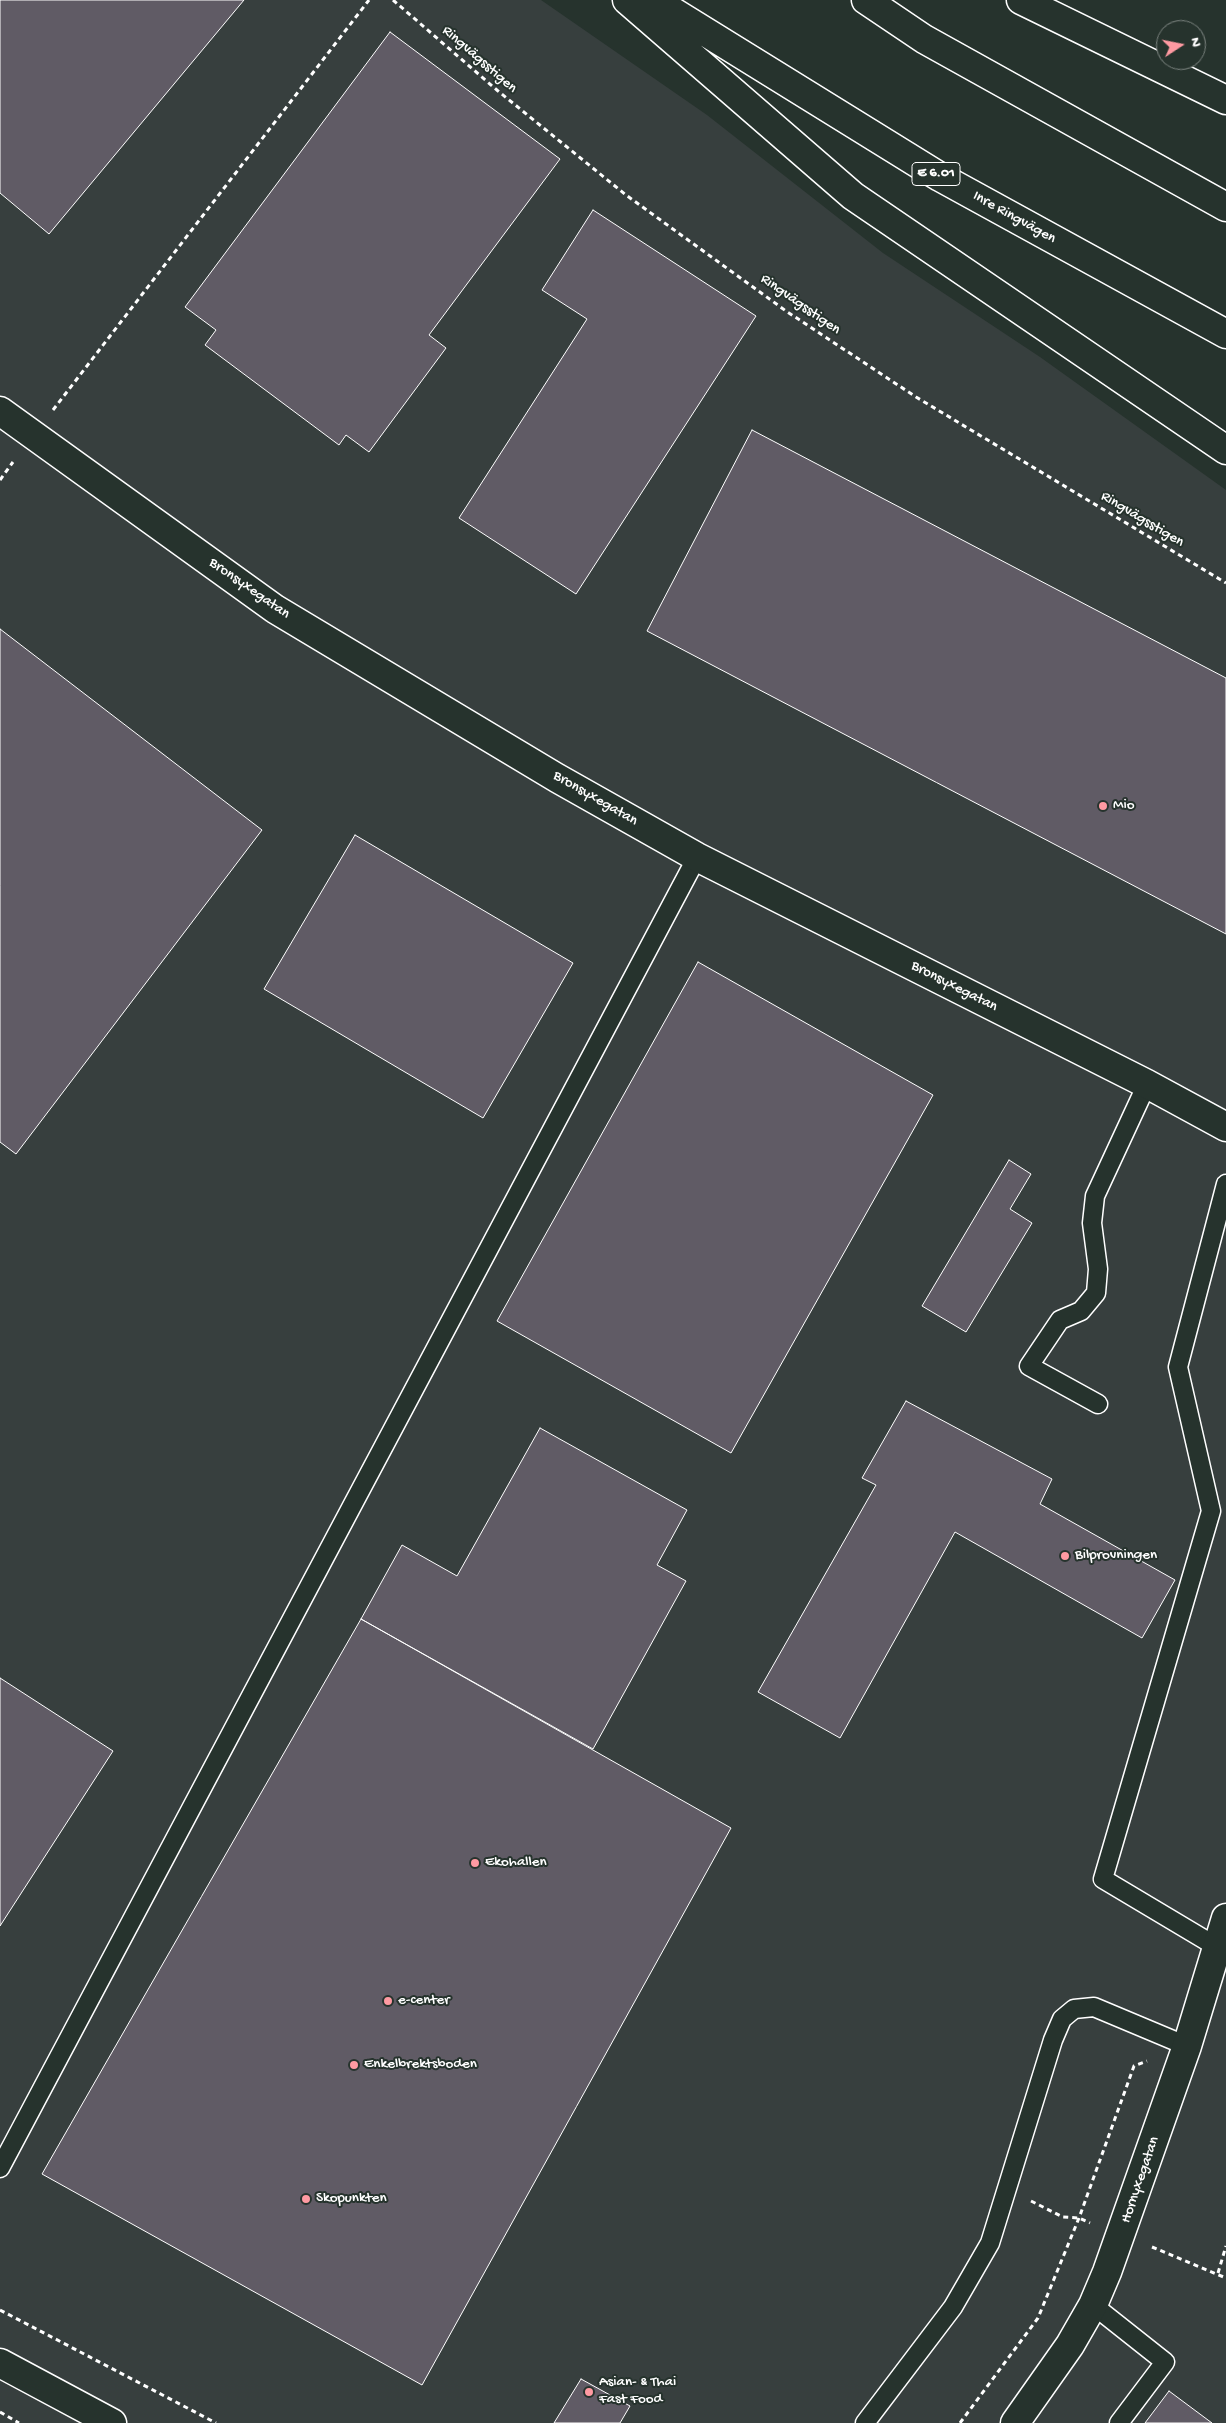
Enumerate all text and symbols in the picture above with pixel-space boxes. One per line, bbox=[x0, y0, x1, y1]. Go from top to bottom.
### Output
north arrow bbox=[1156, 20, 1206, 70]
street label: Ringvägsstigen bbox=[438, 22, 520, 98]
text: N bbox=[1186, 36, 1204, 48]
road number: E 6.01 bbox=[912, 162, 960, 185]
street label: Inre Ringvägen bbox=[969, 188, 1059, 248]
street label: Ringvägsstigen bbox=[756, 271, 844, 339]
street label: Ringvägsstigen bbox=[1097, 488, 1187, 552]
street label: Bronsyxegatan bbox=[205, 554, 293, 624]
street label: Bronsyxegatan bbox=[549, 767, 641, 831]
place label: Mio bbox=[1113, 797, 1134, 815]
marker: Mio bbox=[1097, 800, 1109, 812]
street label: Bronsyxegatan bbox=[908, 957, 1000, 1017]
place label: Bilprovningen bbox=[1075, 1547, 1157, 1565]
marker: Bilprovningen bbox=[1059, 1550, 1071, 1562]
place label: Ekohallen bbox=[485, 1854, 547, 1872]
marker: Ekohallen bbox=[469, 1857, 481, 1869]
place label: e-center bbox=[398, 1992, 450, 2010]
marker: e-center bbox=[382, 1995, 394, 2007]
place label: Enkelbrektsboden bbox=[364, 2056, 477, 2074]
marker: Enkelbrektsboden bbox=[348, 2059, 360, 2071]
street label: Hornyxegatan bbox=[1118, 2134, 1164, 2226]
place label: Skopunkten bbox=[316, 2190, 387, 2208]
marker: Skopunkten bbox=[300, 2193, 312, 2205]
place label: Asian- & Thai Fast Food bbox=[599, 2374, 676, 2409]
marker: Asian- & Thai Fast Food bbox=[583, 2386, 595, 2398]

